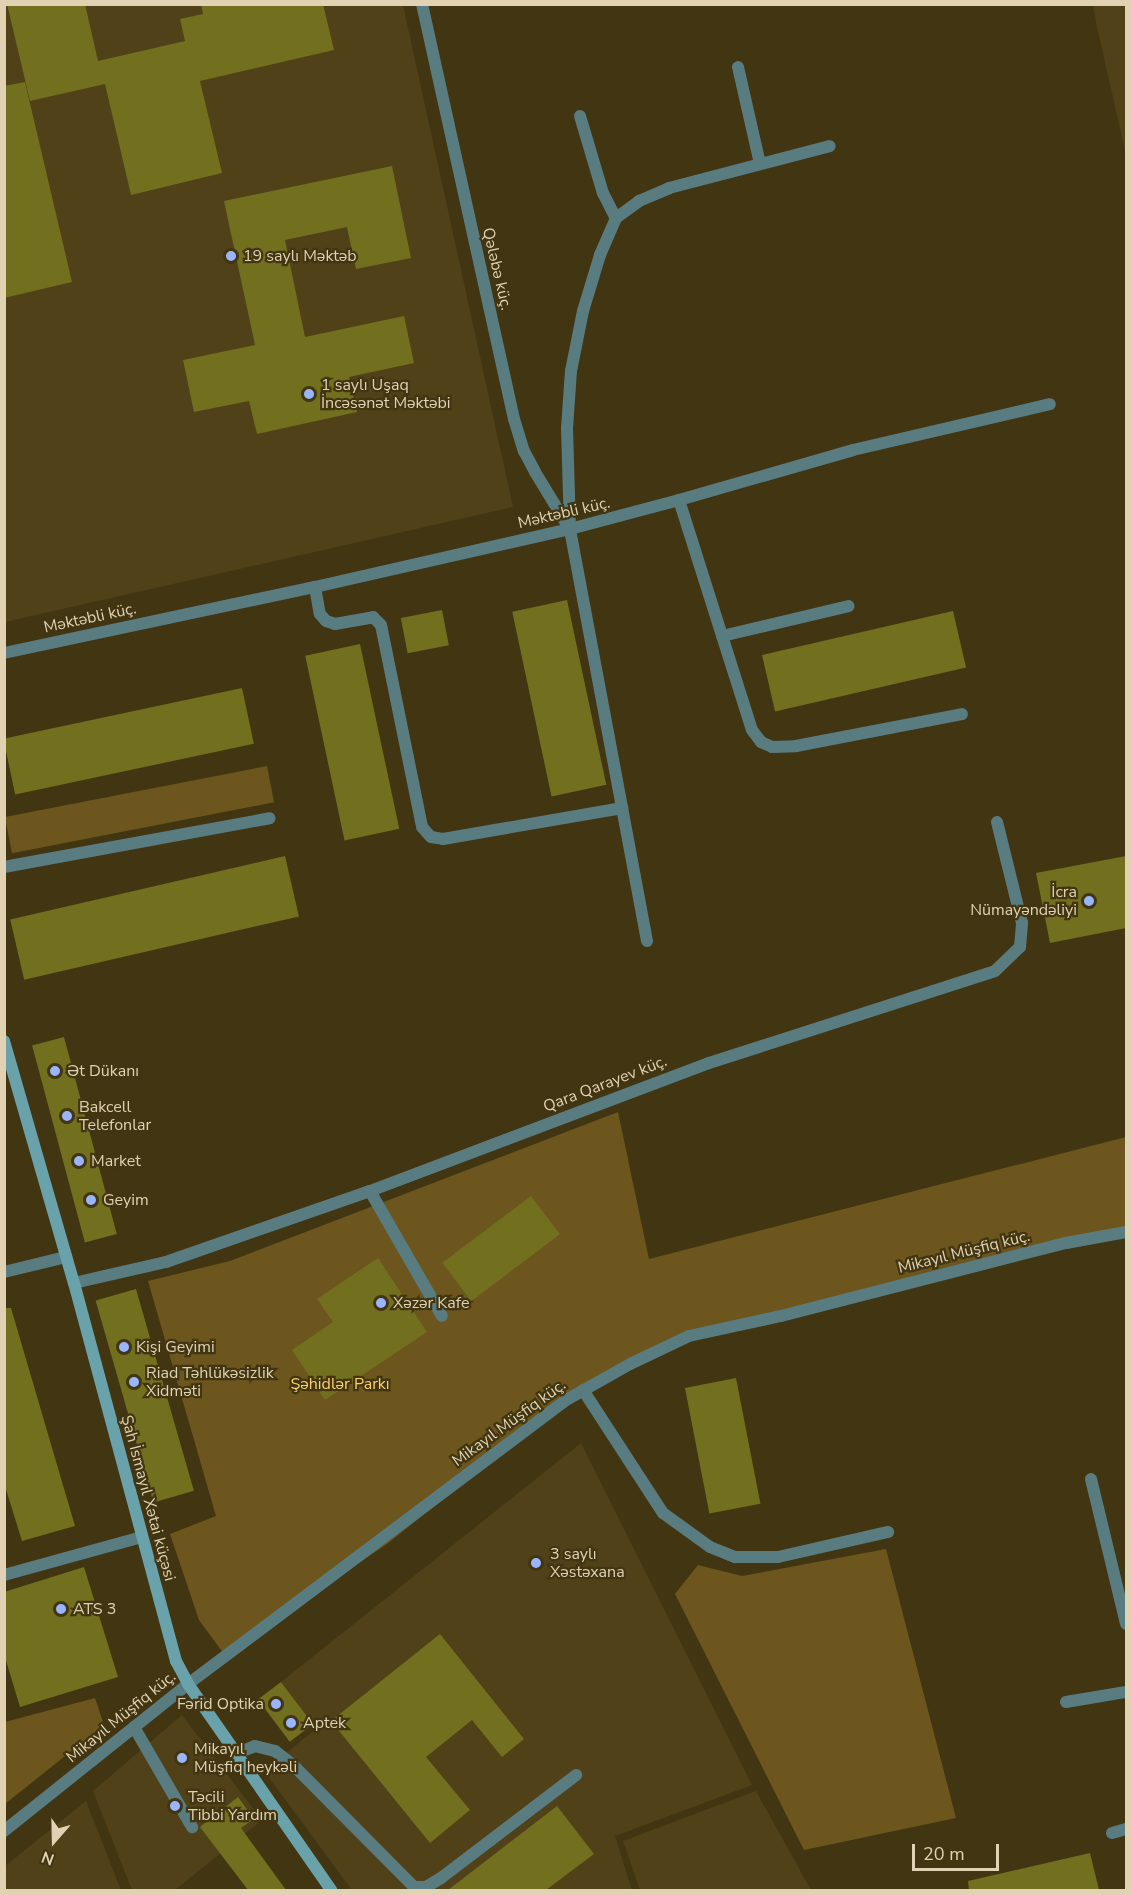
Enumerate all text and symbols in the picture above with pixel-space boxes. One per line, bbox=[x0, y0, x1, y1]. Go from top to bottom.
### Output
street label: Qələbə küç. bbox=[478, 226, 516, 312]
place label: 19 saylı Məktəb bbox=[243, 246, 357, 266]
marker: 19 saylı Məktəb bbox=[224, 249, 238, 263]
place label: 1 saylı Uşaq İncəsənət Məktəbi bbox=[321, 375, 450, 413]
marker: 1 saylı Uşaq İncəsənət Məktəbi bbox=[302, 387, 316, 401]
street label: Məktəbli küç. bbox=[516, 493, 612, 533]
street label: Məktəbli küç. bbox=[42, 599, 138, 637]
place label: İcra Nümayəndəliyi bbox=[970, 882, 1077, 920]
marker: İcra Nümayəndəliyi bbox=[1082, 894, 1096, 908]
street label: Qara Qarayev küç. bbox=[540, 1052, 670, 1116]
place label: Ət Dükanı bbox=[67, 1061, 139, 1081]
marker: Ət Dükanı bbox=[48, 1064, 62, 1078]
place label: Bakcell Telefonlar bbox=[79, 1097, 151, 1135]
marker: Bakcell Telefonlar bbox=[60, 1109, 74, 1123]
place label: Market bbox=[91, 1151, 141, 1171]
marker: Market bbox=[72, 1154, 86, 1168]
place label: Geyim bbox=[103, 1190, 149, 1210]
marker: Geyim bbox=[84, 1193, 98, 1207]
street label: Mikayıl Müşfiq küç. bbox=[896, 1226, 1032, 1278]
place label: Xəzər Kafe bbox=[393, 1293, 469, 1313]
marker: Xəzər Kafe bbox=[374, 1296, 388, 1310]
place label: Kişi Geyimi bbox=[136, 1337, 215, 1357]
marker: Kişi Geyimi bbox=[117, 1340, 131, 1354]
place label: Riad Təhlükəsizlik Xidməti bbox=[146, 1363, 274, 1401]
park label: Şəhidlər Parkı bbox=[290, 1374, 390, 1394]
marker: Riad Təhlükəsizlik Xidməti bbox=[127, 1375, 141, 1389]
street label: Mikayıl Müşfiq küç. bbox=[449, 1375, 569, 1471]
street label: Şah İsmayıl Xətai küçəsi bbox=[117, 1413, 179, 1583]
place label: 3 saylı Xəstəxana bbox=[550, 1544, 625, 1582]
marker: 3 saylı Xəstəxana bbox=[527, 1554, 545, 1572]
place label: ATS 3 bbox=[73, 1599, 116, 1619]
marker: ATS 3 bbox=[54, 1602, 68, 1616]
street label: Mikayıl Müşfiq küç. bbox=[62, 1667, 180, 1767]
place label: Fərid Optika bbox=[177, 1694, 264, 1714]
marker: Fərid Optika bbox=[269, 1697, 283, 1711]
place label: Aptek bbox=[303, 1713, 346, 1733]
marker: Aptek bbox=[284, 1716, 298, 1730]
place label: Mikayıl Müşfiq heykəli bbox=[194, 1739, 297, 1777]
marker: Mikayıl Müşfiq heykəli bbox=[175, 1751, 189, 1765]
place label: Təcili Tibbi Yardım bbox=[188, 1787, 277, 1825]
marker: Təcili Tibbi Yardım bbox=[166, 1797, 184, 1815]
north arrow bbox=[24, 1811, 84, 1871]
scale bar bbox=[915, 1832, 1002, 1870]
text: 20 m bbox=[923, 1842, 965, 1866]
text: N bbox=[38, 1846, 57, 1870]

